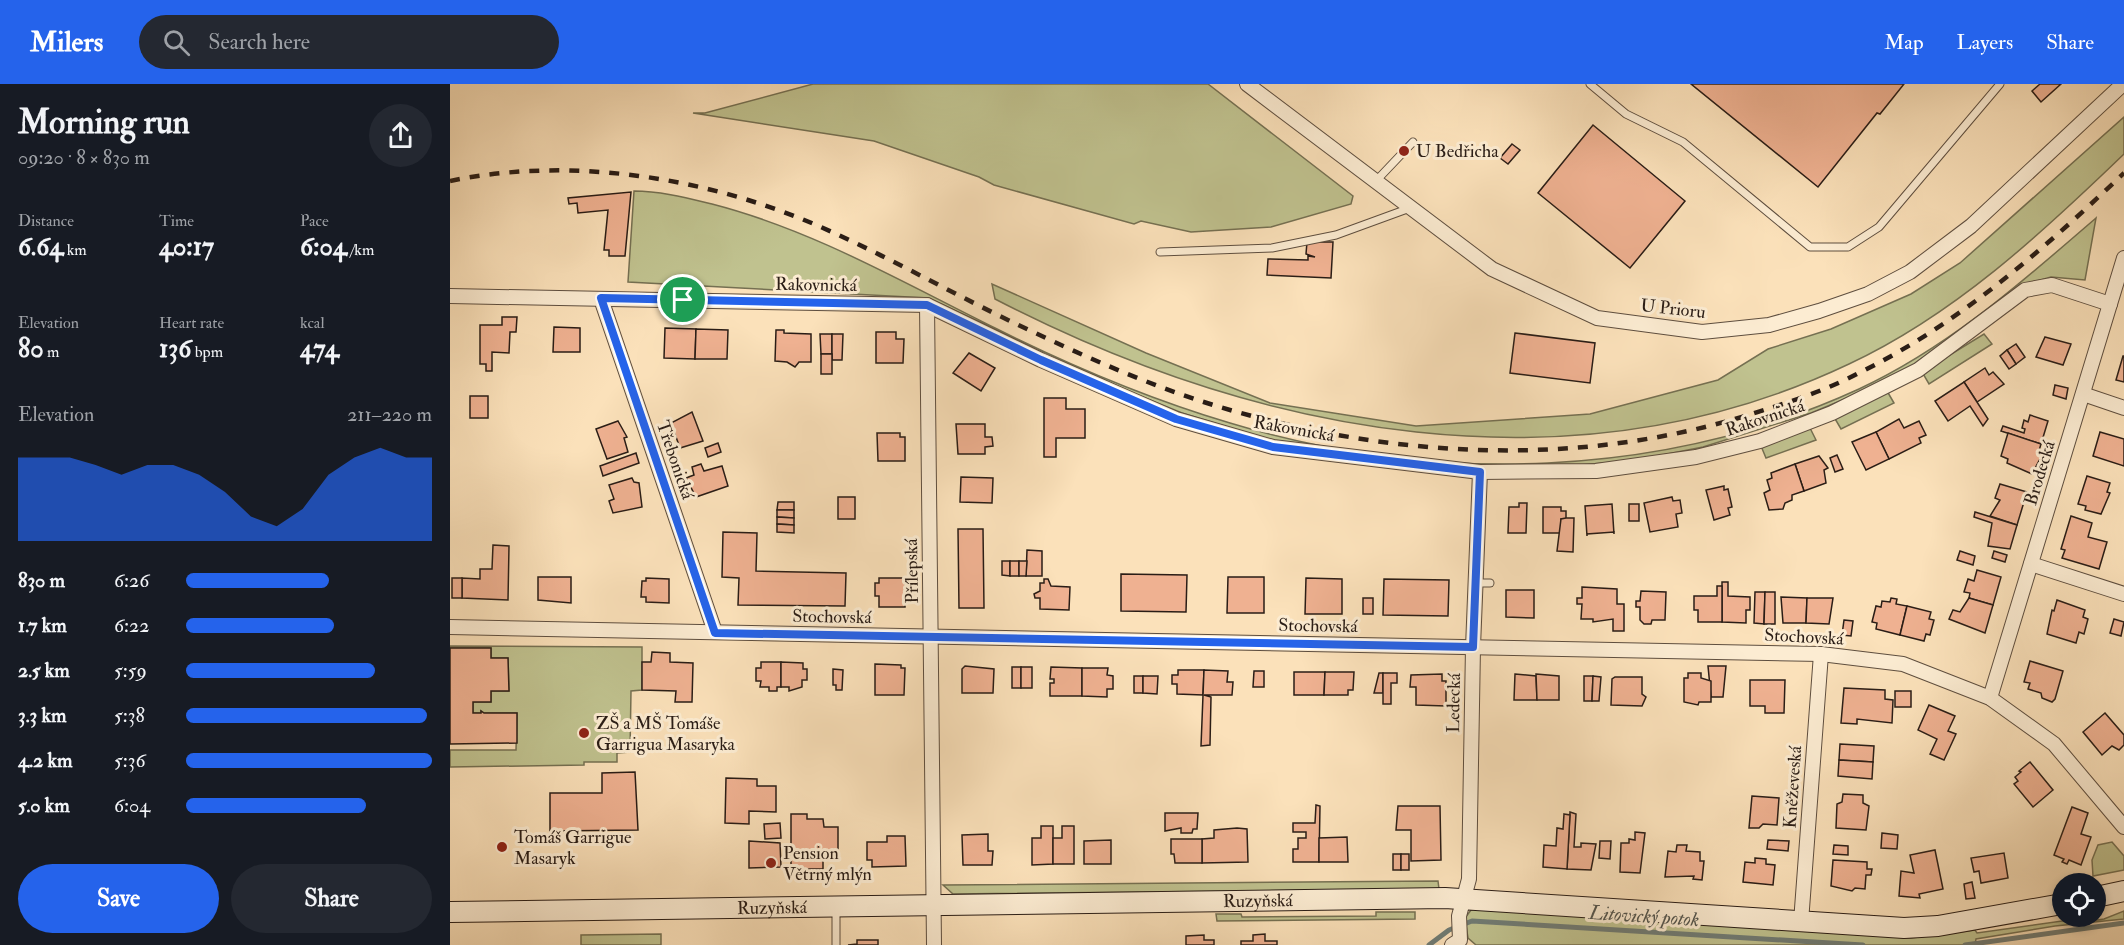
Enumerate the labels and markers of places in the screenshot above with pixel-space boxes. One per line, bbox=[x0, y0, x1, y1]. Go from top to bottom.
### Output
place label: U Bedřicha bbox=[1416, 140, 1499, 163]
marker: U Bedřicha bbox=[1397, 144, 1411, 158]
pin bbox=[657, 274, 708, 325]
place label: ZŠ a MŠ Tomáše Garrigua Masaryka bbox=[596, 711, 736, 756]
marker: ZŠ a MŠ Tomáše Garrigua Masaryka bbox=[577, 726, 591, 740]
place label: Tomáš Garrigue Masaryk bbox=[514, 826, 632, 870]
marker: Tomáš Garrigue Masaryk bbox=[495, 840, 509, 854]
place label: Pension Větrný mlýn bbox=[783, 842, 872, 886]
marker: Pension Větrný mlýn bbox=[764, 856, 778, 870]

